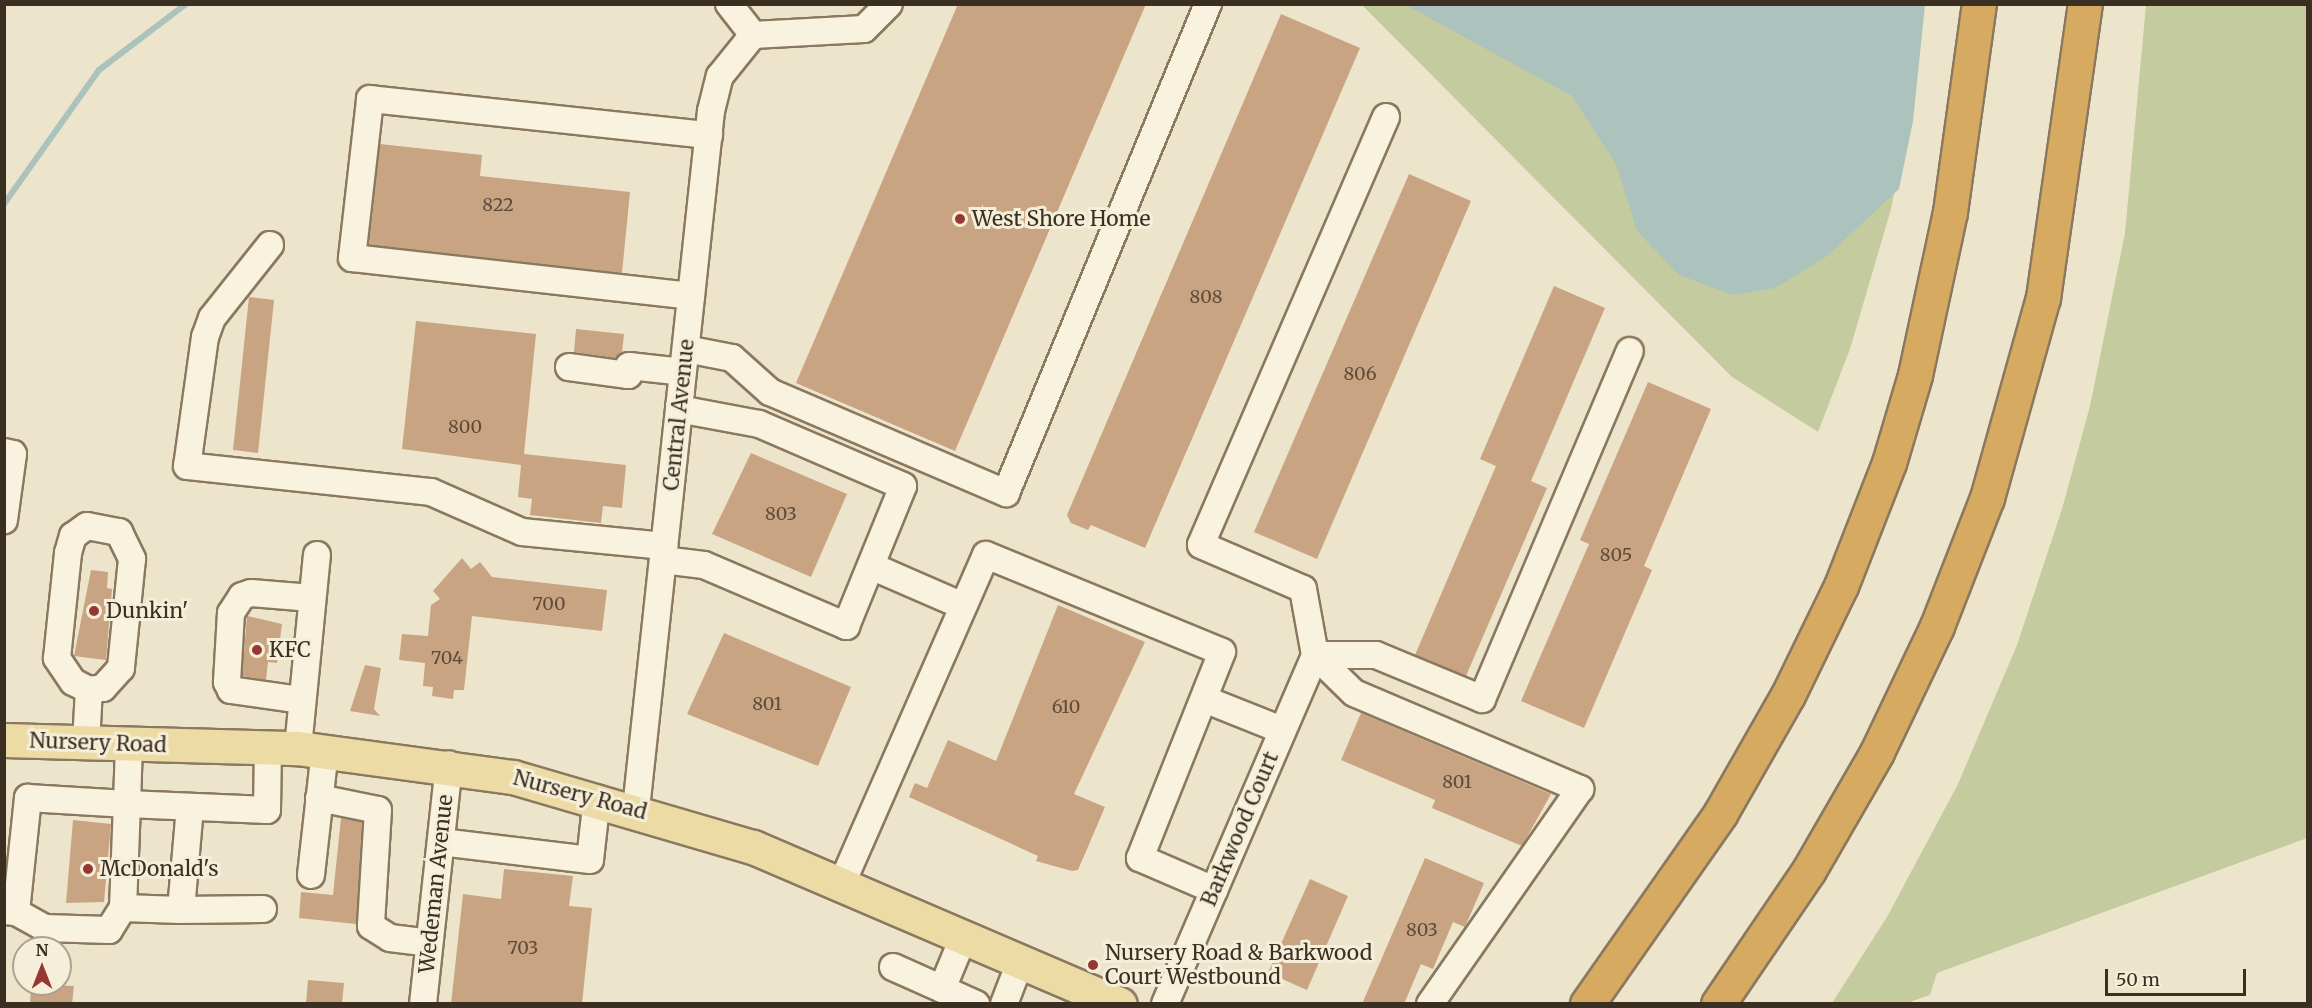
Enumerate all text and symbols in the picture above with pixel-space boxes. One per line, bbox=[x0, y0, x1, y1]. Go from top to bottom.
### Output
house number: 822 bbox=[482, 194, 514, 216]
place label: West Shore Home bbox=[972, 206, 1150, 232]
marker: West Shore Home bbox=[953, 212, 967, 226]
house number: 808 bbox=[1190, 286, 1222, 308]
street label: Central Avenue bbox=[659, 338, 699, 492]
house number: 806 bbox=[1343, 363, 1377, 385]
house number: 800 bbox=[448, 416, 482, 438]
house number: 803 bbox=[765, 503, 797, 525]
house number: 805 bbox=[1600, 544, 1632, 566]
house number: 700 bbox=[532, 593, 566, 615]
place label: Dunkin' bbox=[106, 598, 188, 624]
marker: Dunkin' bbox=[87, 604, 101, 618]
place label: KFC bbox=[269, 637, 311, 663]
marker: KFC bbox=[250, 643, 264, 657]
house number: 704 bbox=[431, 647, 463, 669]
house number: 801 bbox=[752, 693, 782, 715]
house number: 610 bbox=[1052, 696, 1080, 718]
street label: Nursery Road bbox=[29, 728, 167, 758]
street label: Barkwood Court bbox=[1196, 748, 1284, 910]
street label: Nursery Road bbox=[510, 765, 650, 825]
house number: 801 bbox=[1442, 771, 1472, 793]
street label: Wedeman Avenue bbox=[414, 793, 458, 975]
place label: McDonald's bbox=[100, 856, 219, 882]
marker: McDonald's bbox=[81, 862, 95, 876]
house number: 803 bbox=[1406, 919, 1438, 941]
north arrow bbox=[12, 936, 72, 996]
house number: 703 bbox=[508, 937, 538, 959]
text: N bbox=[36, 940, 48, 960]
place label: Nursery Road & Barkwood Court Westbound bbox=[1105, 940, 1372, 990]
scale bar bbox=[2108, 957, 2249, 995]
marker: Nursery Road & Barkwood Court Westbound bbox=[1086, 958, 1100, 972]
text: 50 m bbox=[2116, 968, 2160, 991]

